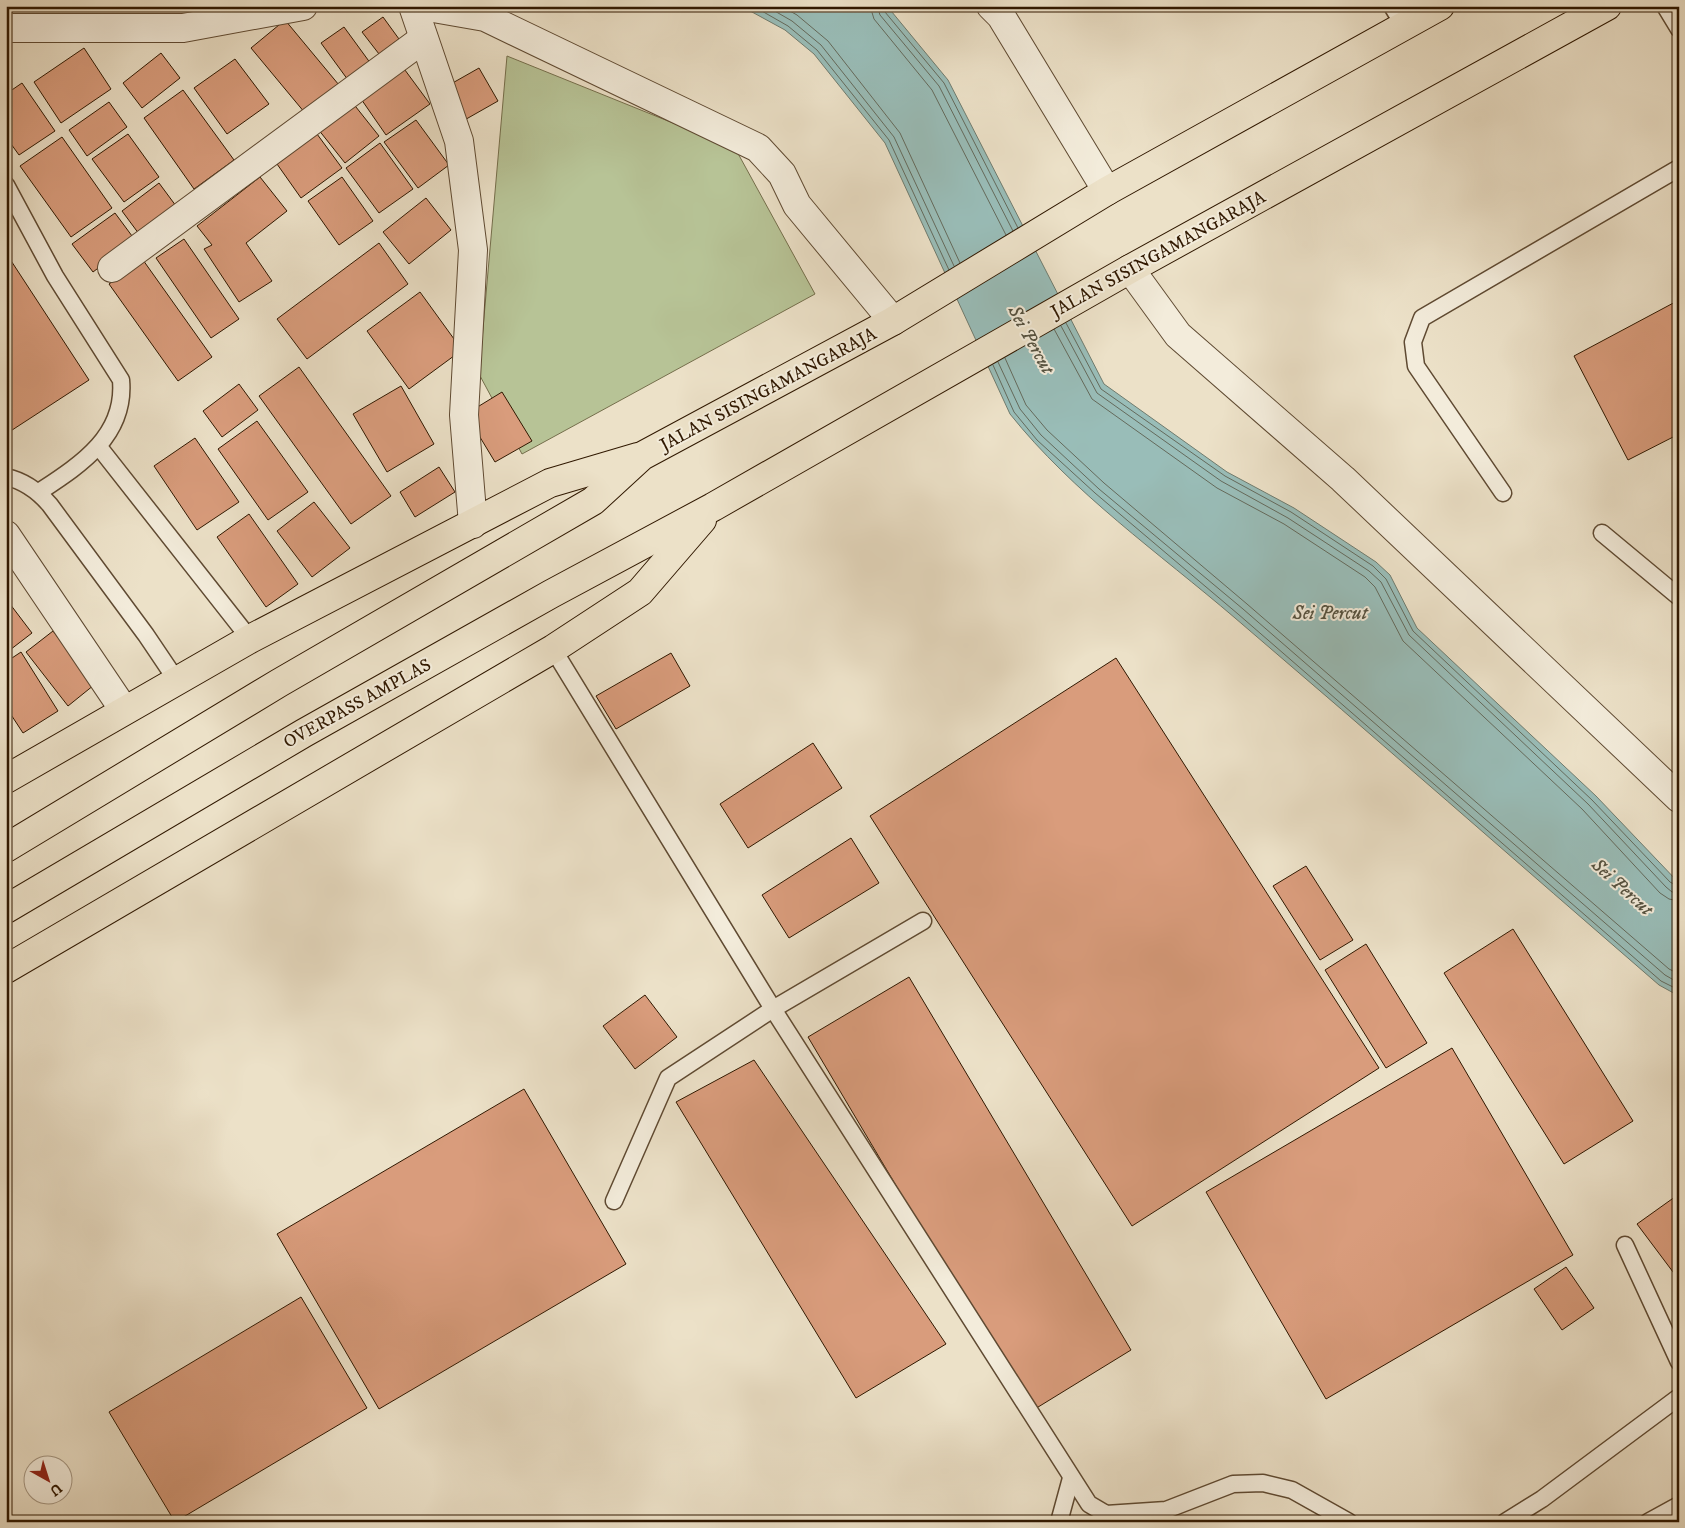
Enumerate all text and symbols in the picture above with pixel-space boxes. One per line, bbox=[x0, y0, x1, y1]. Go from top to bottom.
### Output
street label: JALAN SISINGAMANGARAJA bbox=[1046, 186, 1270, 324]
water label: Sei Percut bbox=[1002, 301, 1060, 379]
street label: JALAN SISINGAMANGARAJA bbox=[655, 323, 881, 457]
water label: Sei Percut bbox=[1292, 602, 1369, 625]
street label: OVERPASS AMPLAS bbox=[280, 654, 435, 754]
water label: Sei Percut bbox=[1586, 853, 1658, 922]
north arrow bbox=[22, 1456, 72, 1506]
text: U bbox=[46, 1479, 65, 1500]

